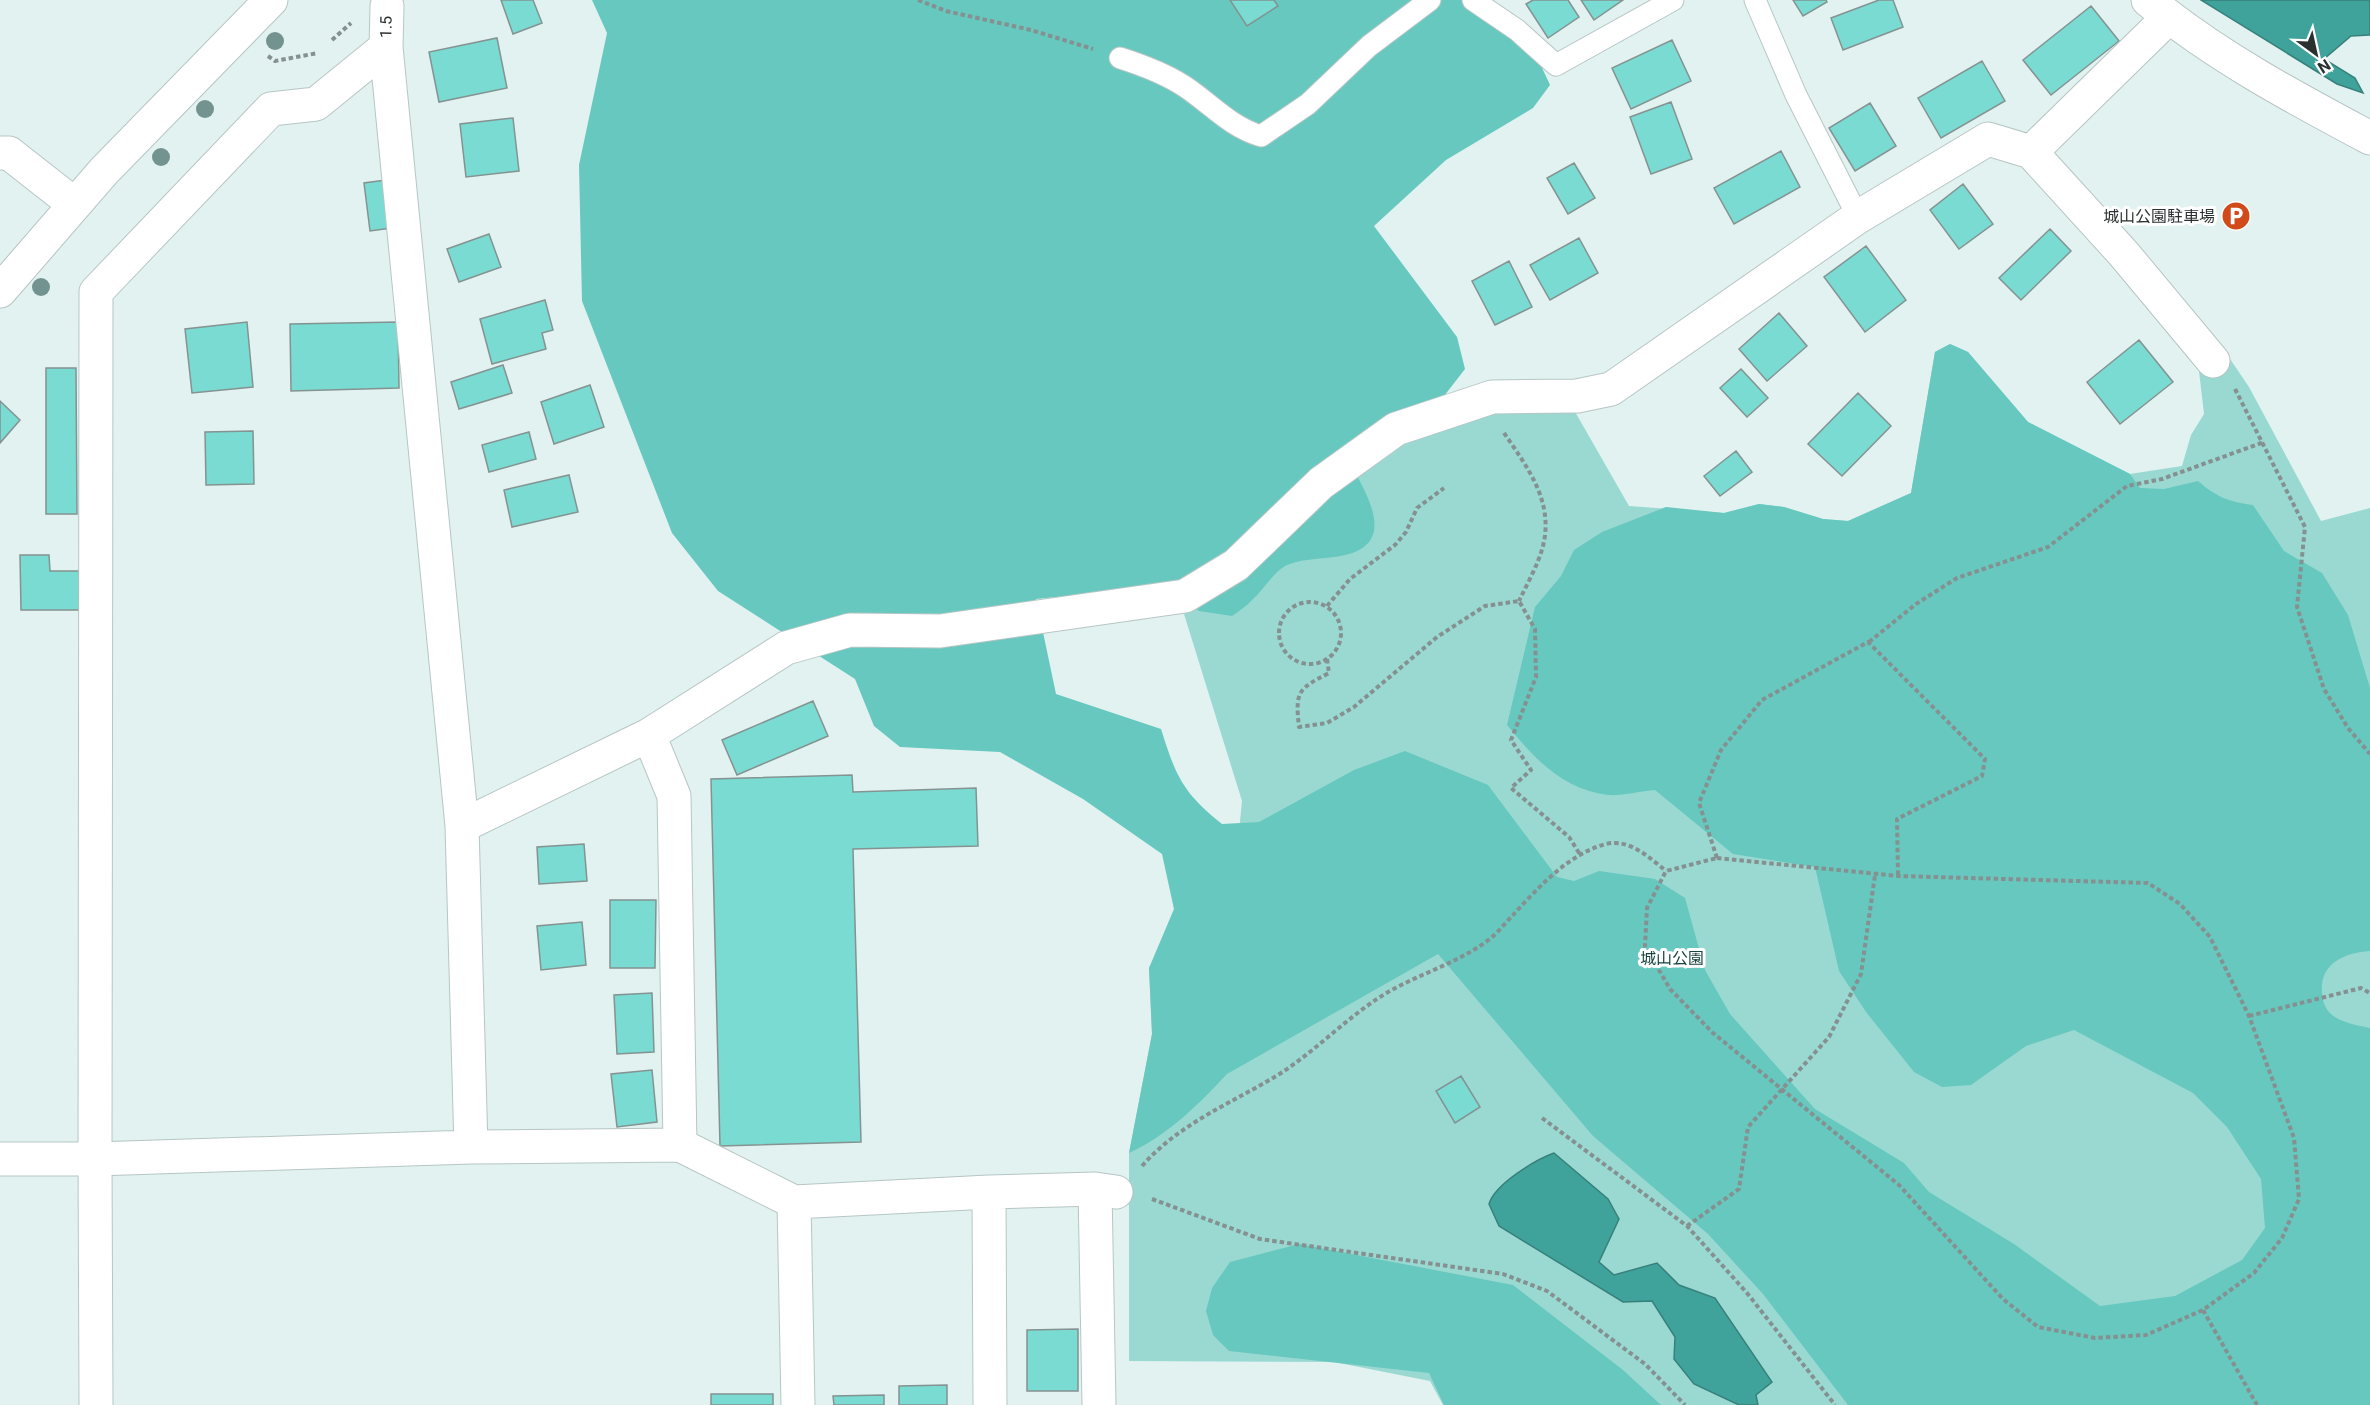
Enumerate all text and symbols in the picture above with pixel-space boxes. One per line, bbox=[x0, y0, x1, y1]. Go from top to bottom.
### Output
street label: 1.5 bbox=[376, 16, 396, 38]
north arrow bbox=[2286, 24, 2346, 84]
text: N bbox=[2314, 55, 2334, 77]
parking icon: 城山公園駐車場 bbox=[2220, 200, 2252, 232]
place label: 城山公園駐車場 bbox=[2103, 207, 2215, 226]
park label: 城山公園 bbox=[1640, 949, 1704, 968]

